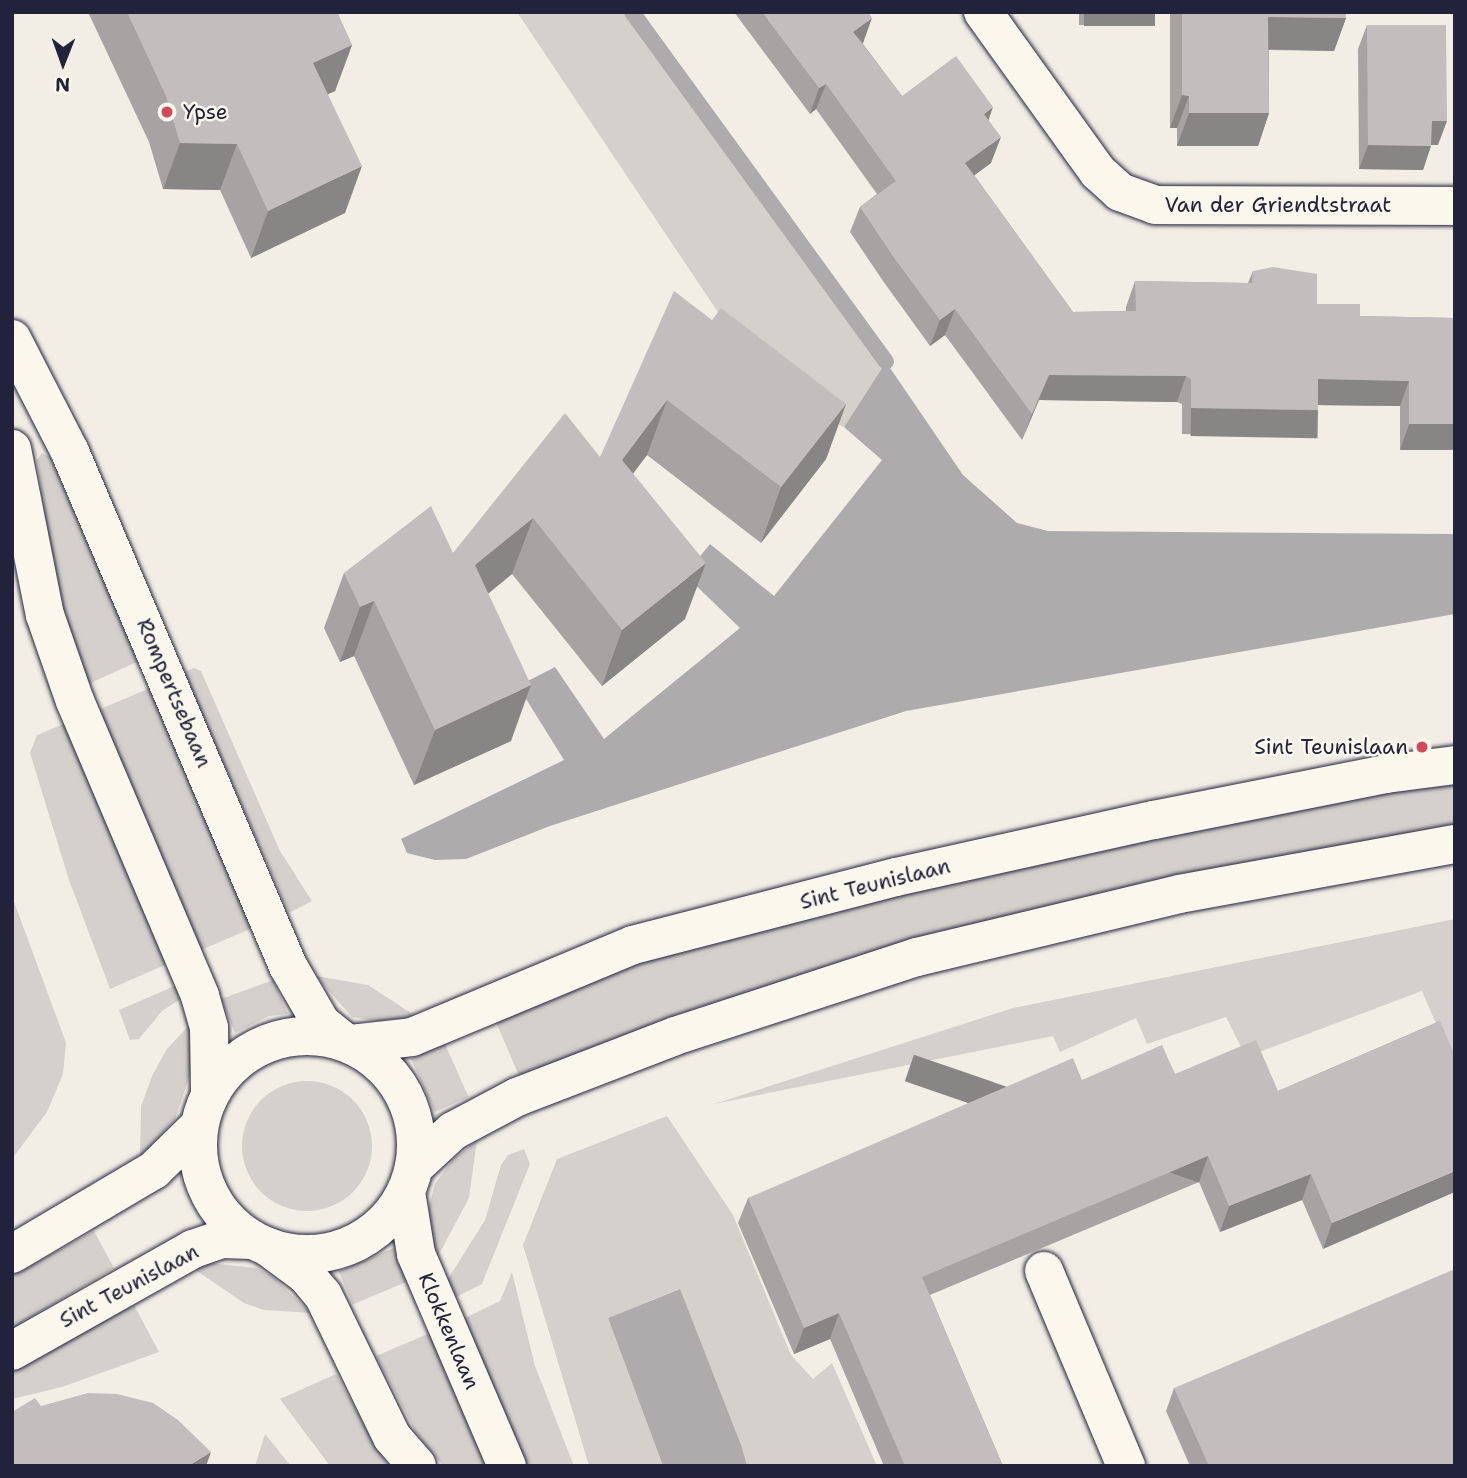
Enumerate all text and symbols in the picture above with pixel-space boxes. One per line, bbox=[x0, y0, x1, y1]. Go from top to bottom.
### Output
north arrow bbox=[28, 28, 98, 98]
text: N bbox=[55, 72, 70, 97]
place label: Ypse bbox=[183, 99, 228, 125]
marker: Ypse bbox=[157, 102, 177, 122]
street label: Van der Griendtstraat bbox=[1164, 192, 1392, 218]
street label: Rompertsebaan bbox=[131, 615, 217, 771]
place label: Sint Teunislaan bbox=[1254, 734, 1408, 760]
marker: Sint Teunislaan bbox=[1414, 739, 1430, 755]
street label: Sint Teunislaan bbox=[797, 853, 953, 915]
street label: Sint Teunislaan bbox=[55, 1239, 203, 1333]
street label: Klokkenlaan bbox=[413, 1269, 485, 1393]

